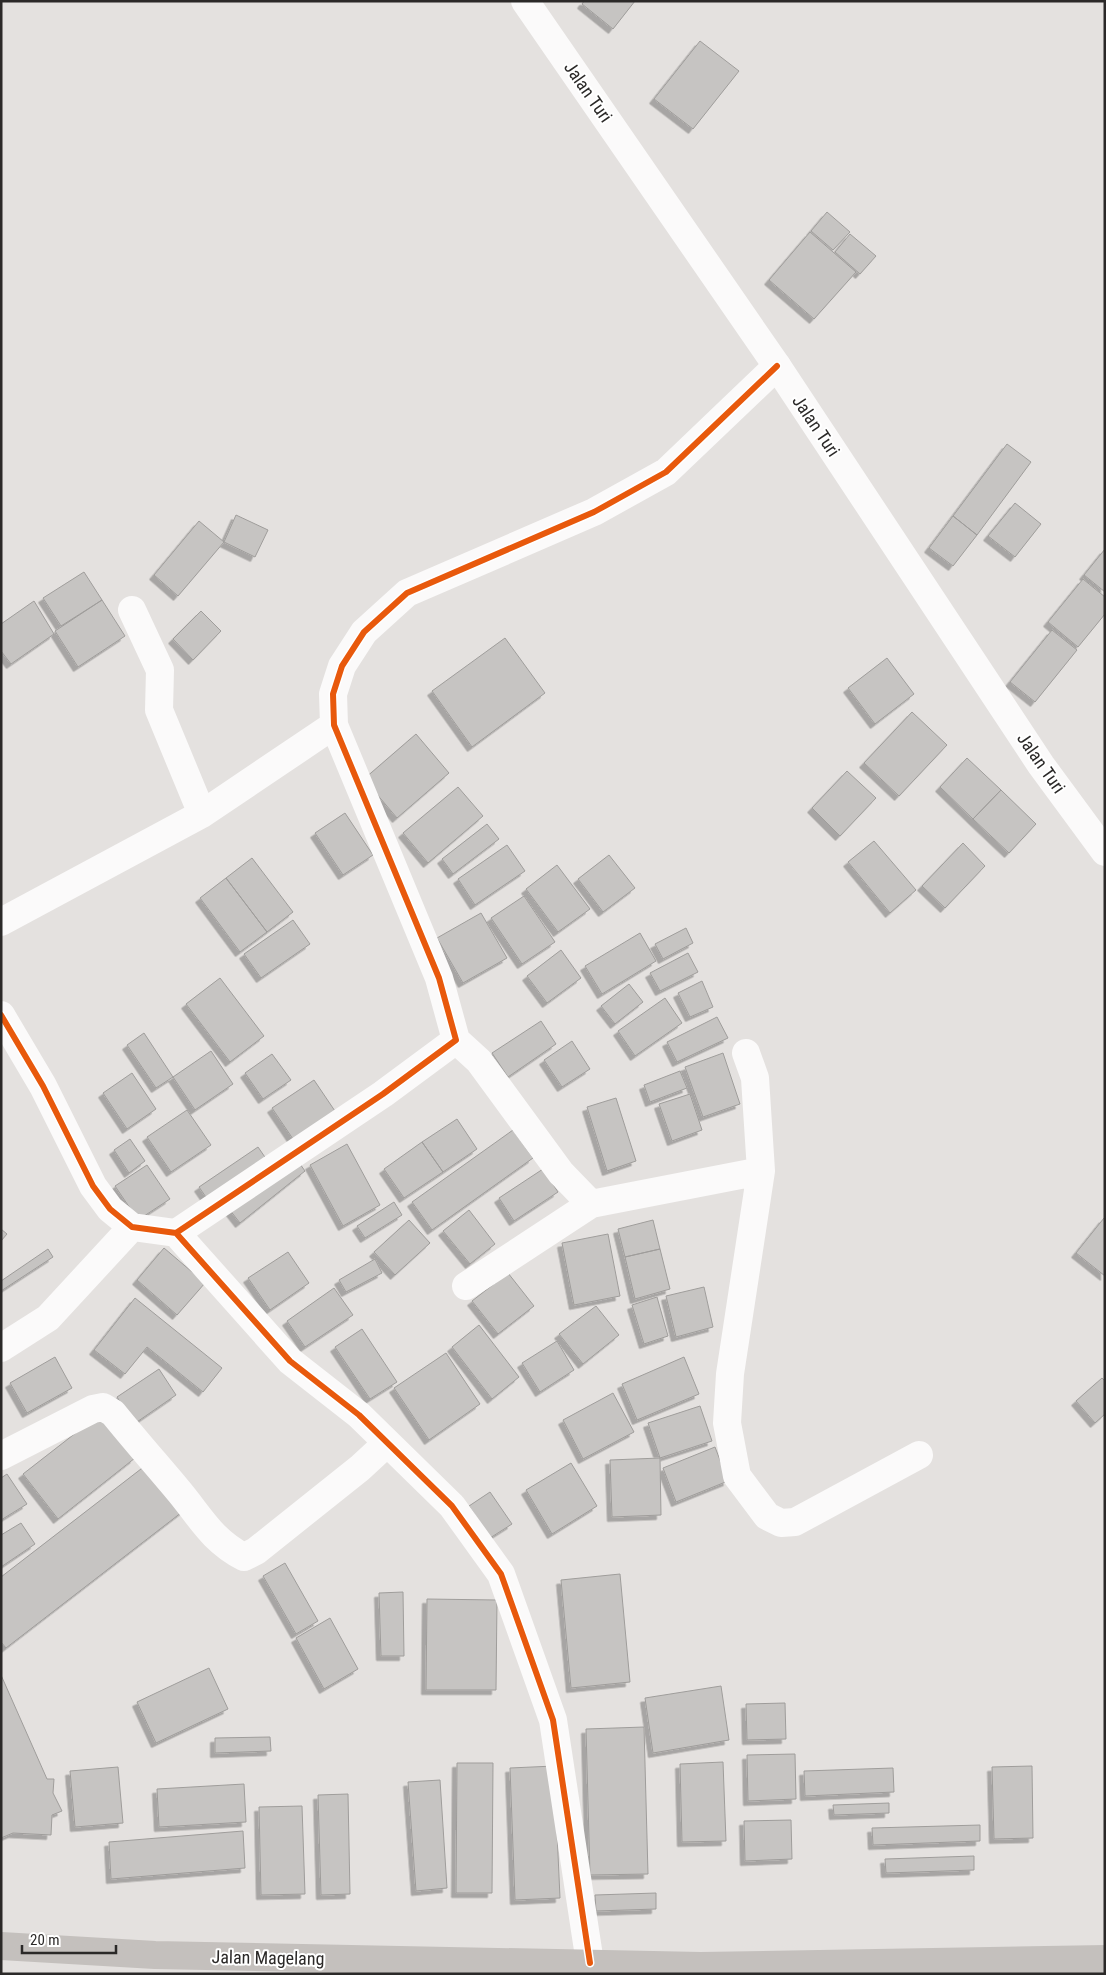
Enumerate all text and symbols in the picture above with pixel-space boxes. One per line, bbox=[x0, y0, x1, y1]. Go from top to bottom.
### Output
street label: Jalan Turi bbox=[560, 57, 617, 126]
street label: Jalan Turi bbox=[788, 391, 845, 460]
street label: Jalan Turi bbox=[1013, 728, 1070, 797]
scale bar bbox=[22, 1922, 116, 1954]
text: 20 m bbox=[30, 1931, 60, 1949]
street label: Jalan Magelang bbox=[211, 1946, 325, 1969]

